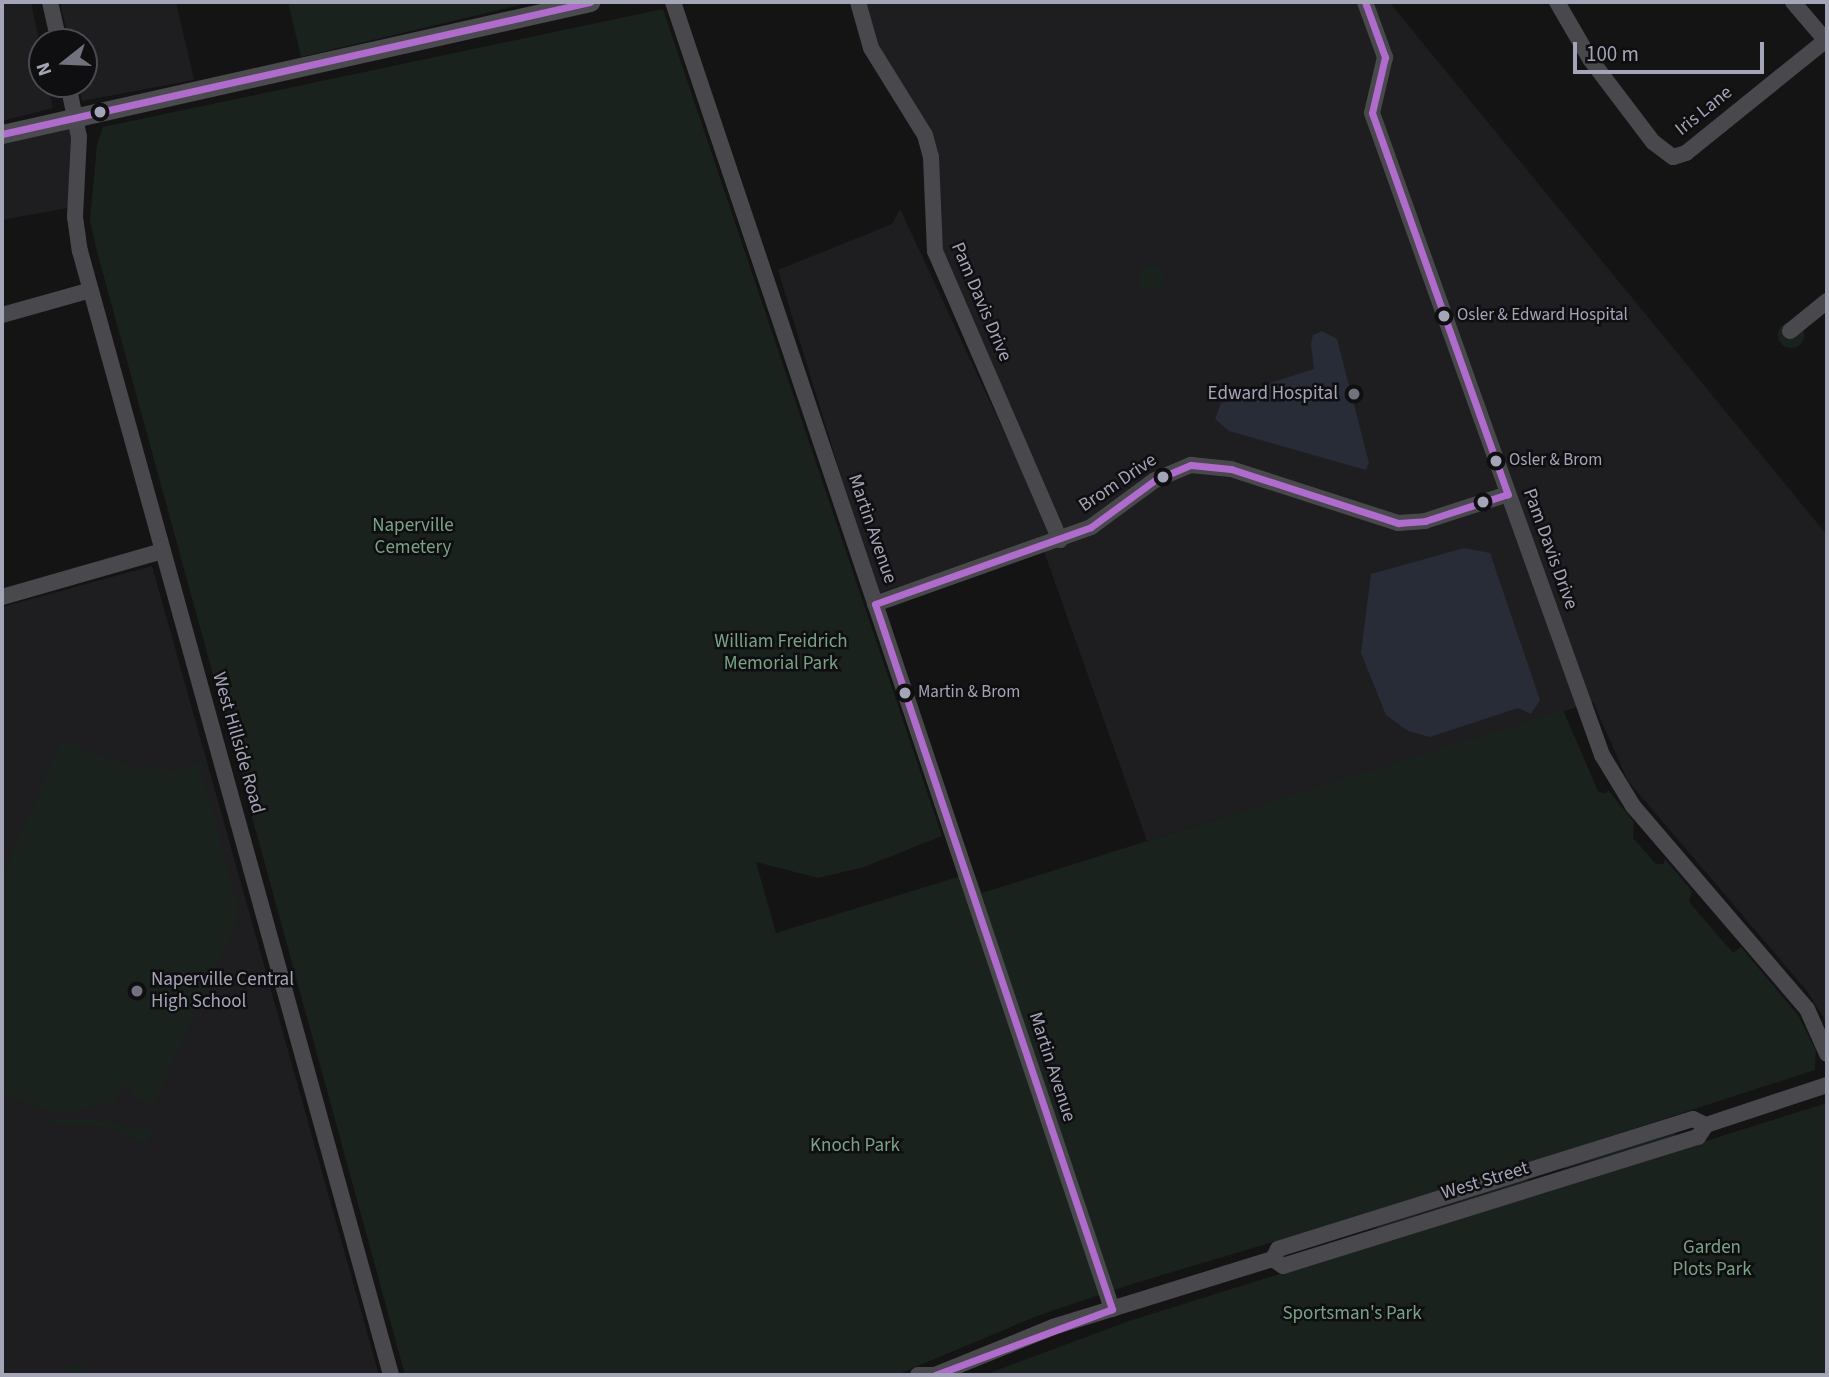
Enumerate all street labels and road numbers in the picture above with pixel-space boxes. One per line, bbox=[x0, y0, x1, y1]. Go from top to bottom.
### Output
street label: Iris Lane bbox=[1671, 81, 1737, 141]
street label: Pam Davis Drive bbox=[946, 239, 1016, 365]
street label: Brom Drive bbox=[1075, 449, 1161, 517]
street label: Martin Avenue bbox=[843, 471, 901, 587]
street label: Pam Davis Drive bbox=[1518, 486, 1582, 612]
street label: West Hillside Road bbox=[207, 670, 269, 816]
street label: Martin Avenue bbox=[1024, 1009, 1080, 1125]
street label: West Street bbox=[1439, 1157, 1531, 1205]

